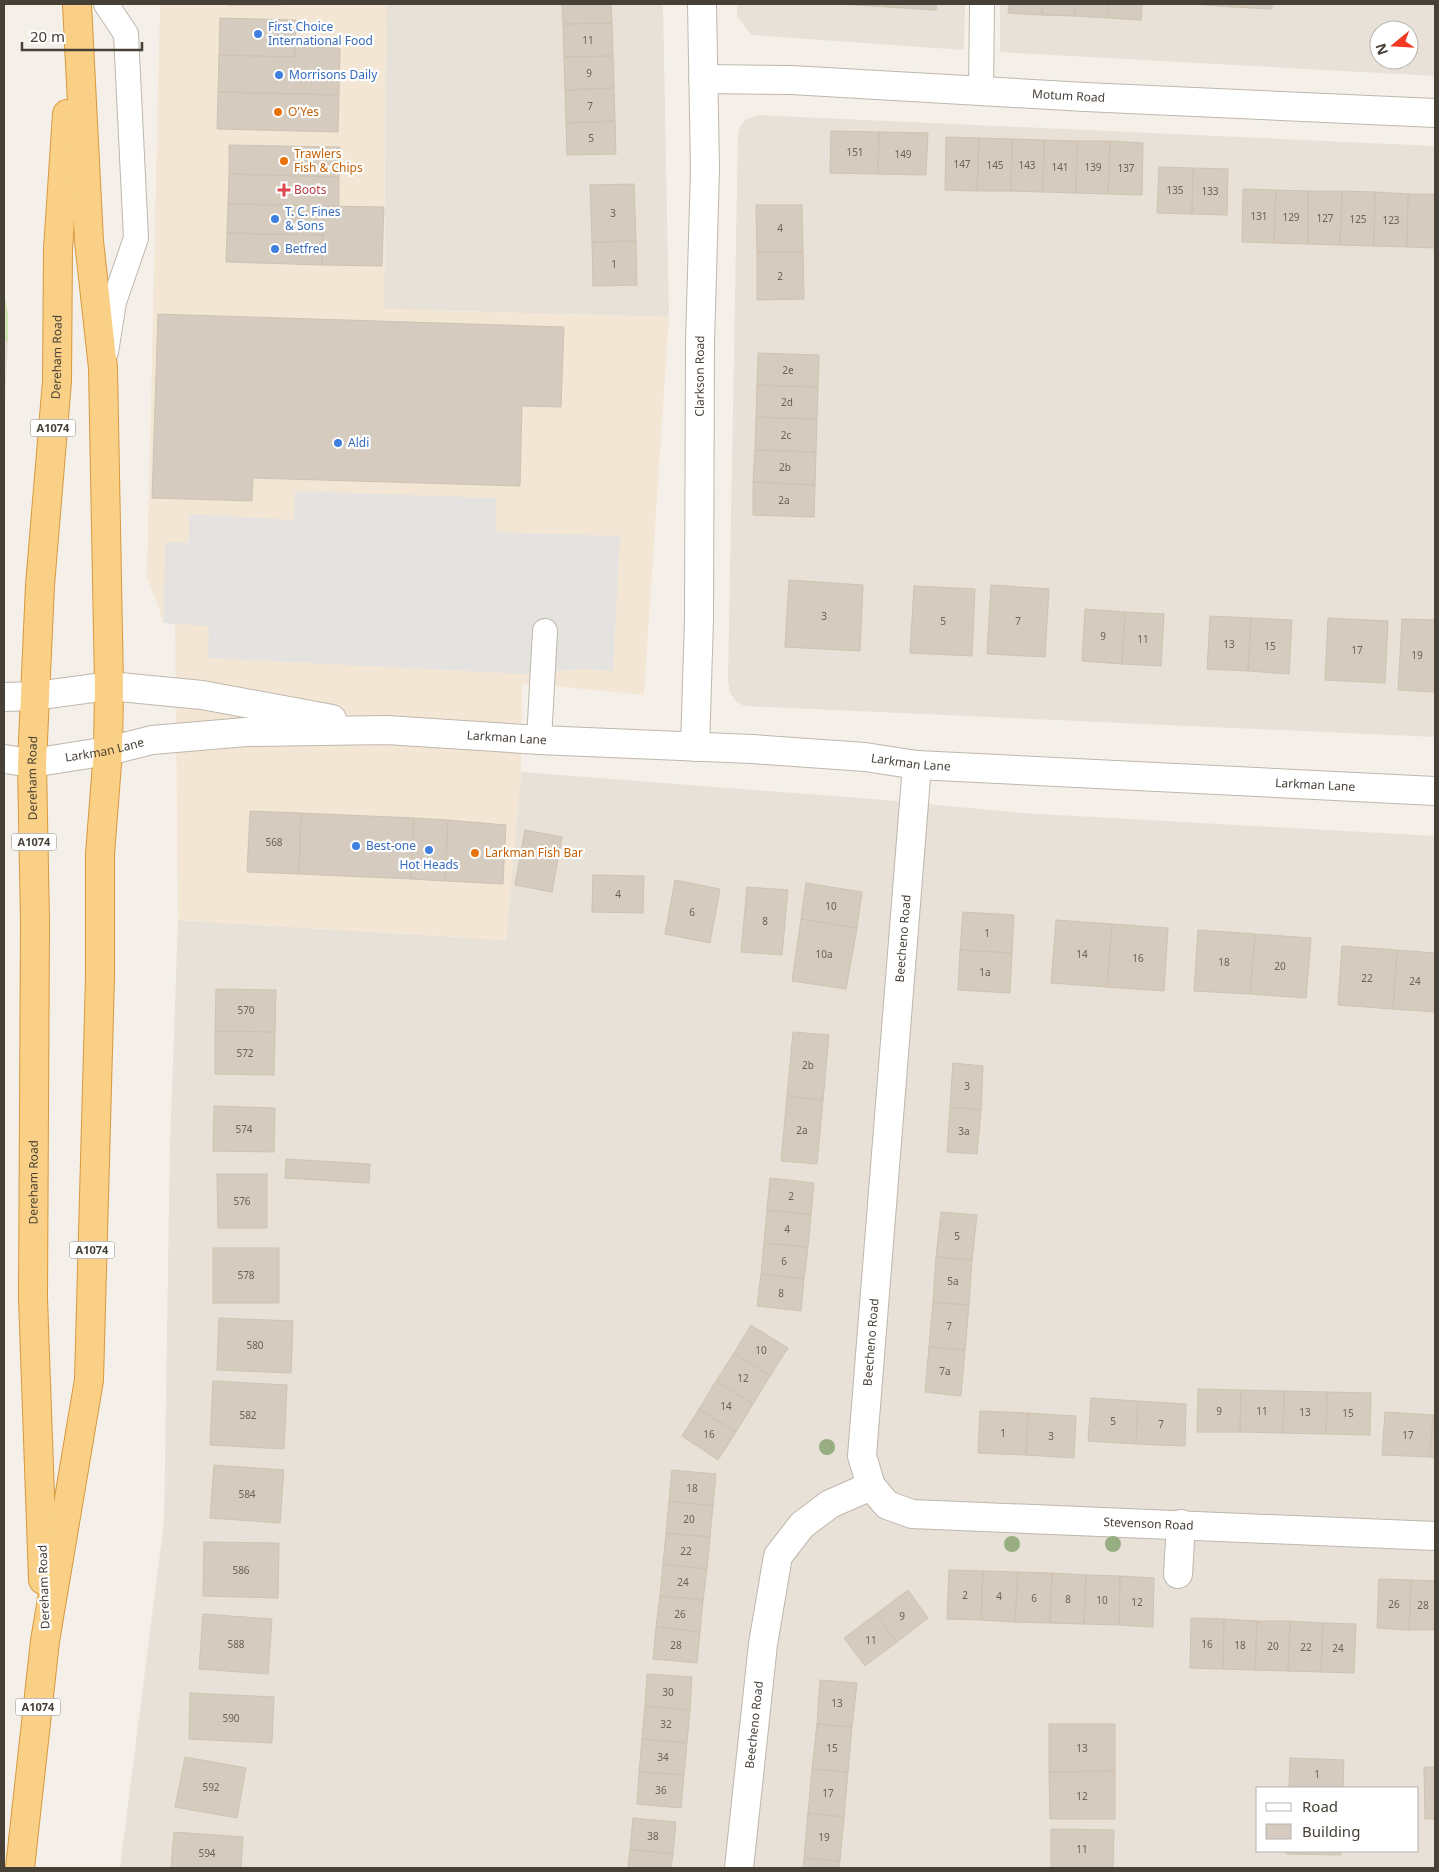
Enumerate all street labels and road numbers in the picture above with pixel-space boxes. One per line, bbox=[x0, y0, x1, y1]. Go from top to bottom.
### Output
street label: Motum Road bbox=[1032, 85, 1105, 106]
street label: Dereham Road bbox=[47, 315, 66, 400]
street label: Clarkson Road bbox=[691, 335, 708, 417]
road number: A1074 bbox=[30, 419, 76, 436]
street label: Larkman Lane bbox=[466, 726, 547, 748]
street label: Larkman Lane bbox=[64, 733, 146, 766]
street label: Dereham Road bbox=[23, 736, 41, 821]
street label: Larkman Lane bbox=[870, 749, 951, 775]
street label: Larkman Lane bbox=[1275, 774, 1356, 795]
road number: A1074 bbox=[12, 834, 56, 850]
street label: Beecheno Road bbox=[891, 894, 915, 983]
street label: Dereham Road bbox=[24, 1140, 42, 1224]
road number: A1074 bbox=[70, 1242, 114, 1258]
street label: Beecheno Road bbox=[859, 1298, 883, 1387]
street label: Stevenson Road bbox=[1103, 1513, 1194, 1534]
street label: Dereham Road bbox=[34, 1545, 53, 1629]
street label: Beecheno Road bbox=[741, 1680, 767, 1769]
road number: A1074 bbox=[15, 1698, 60, 1715]

